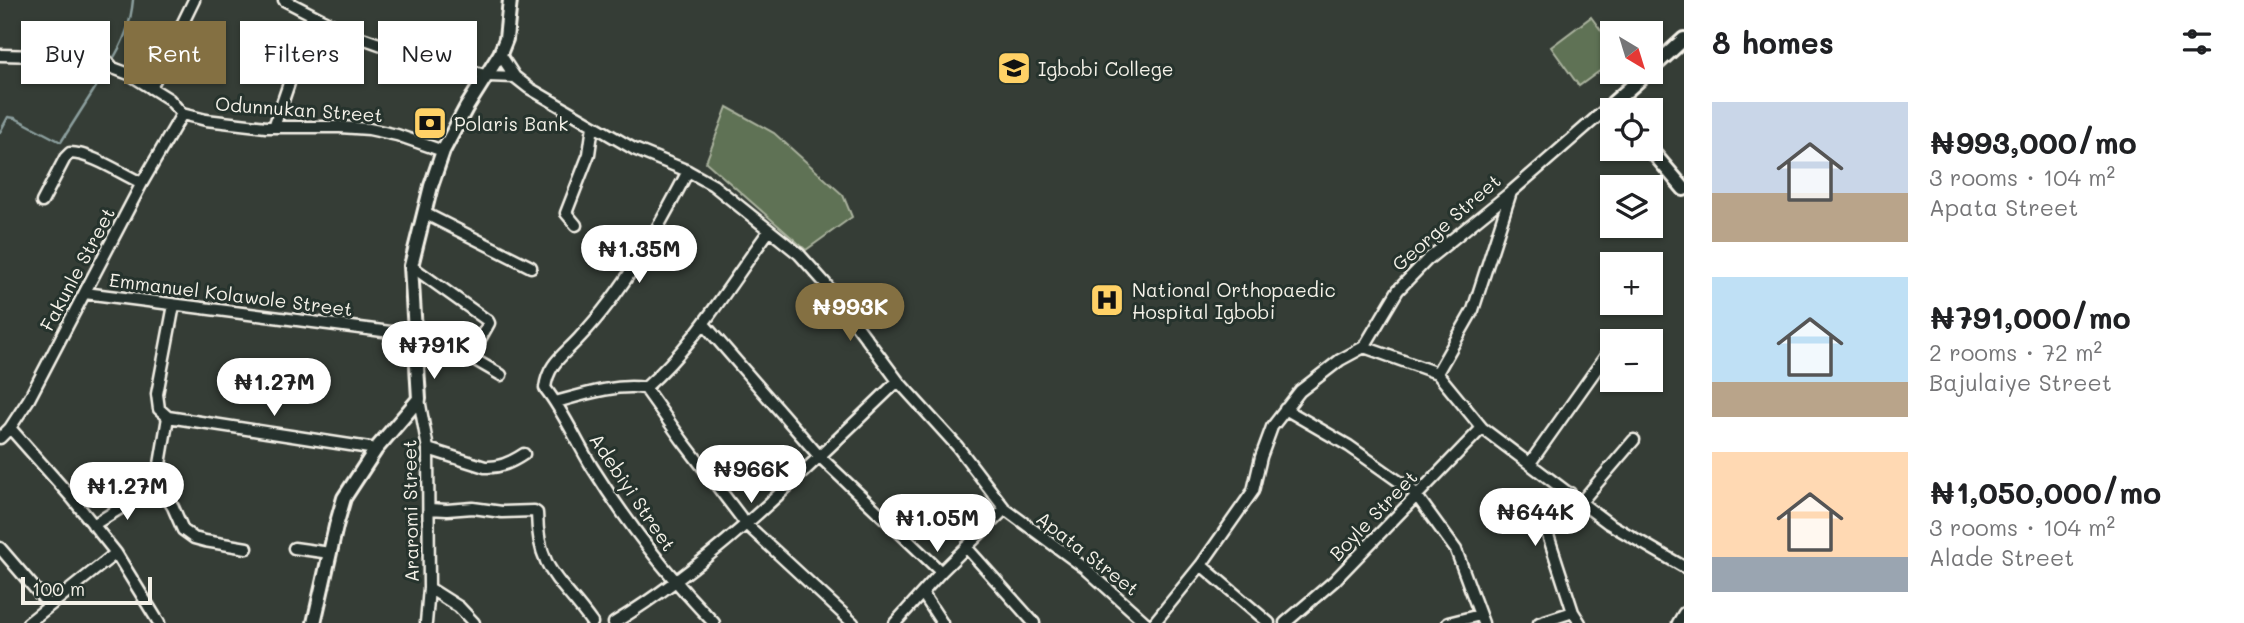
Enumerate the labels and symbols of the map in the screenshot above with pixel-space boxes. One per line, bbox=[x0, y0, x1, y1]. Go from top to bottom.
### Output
north arrow bbox=[1600, 21, 1662, 84]
school or university icon: Igbobi College bbox=[995, 49, 1033, 87]
place label: Igbobi College bbox=[1038, 56, 1174, 81]
street label: Odunnukan Street bbox=[214, 91, 384, 127]
bank icon: Polaris Bank bbox=[411, 104, 449, 142]
place label: Polaris Bank bbox=[454, 111, 568, 136]
street label: George Street bbox=[1386, 168, 1506, 276]
street label: Fakunle Street bbox=[34, 203, 120, 335]
pin: ₦1.35M bbox=[582, 226, 696, 285]
street label: Emmanuel Kolawole Street bbox=[108, 267, 354, 321]
place label: National Orthopaedic Hospital Igbobi bbox=[1132, 277, 1336, 324]
hospital icon: National Orthopaedic Hospital Igbobi bbox=[1088, 281, 1126, 319]
pin: ₦993K bbox=[801, 284, 899, 343]
pin: ₦791K bbox=[385, 322, 483, 381]
pin: ₦1.27M bbox=[217, 358, 331, 418]
street label: Adebiyi Street bbox=[584, 428, 682, 556]
street label: Araromi Street bbox=[396, 439, 424, 583]
pin: ₦966K bbox=[702, 446, 800, 505]
pin: ₦1.27M bbox=[70, 462, 184, 522]
street label: Boyle Street bbox=[1324, 465, 1422, 565]
pin: ₦644K bbox=[1486, 489, 1584, 548]
pin: ₦1.05M bbox=[880, 494, 994, 554]
street label: Apata Street bbox=[1032, 505, 1144, 601]
scale bar bbox=[21, 574, 152, 606]

